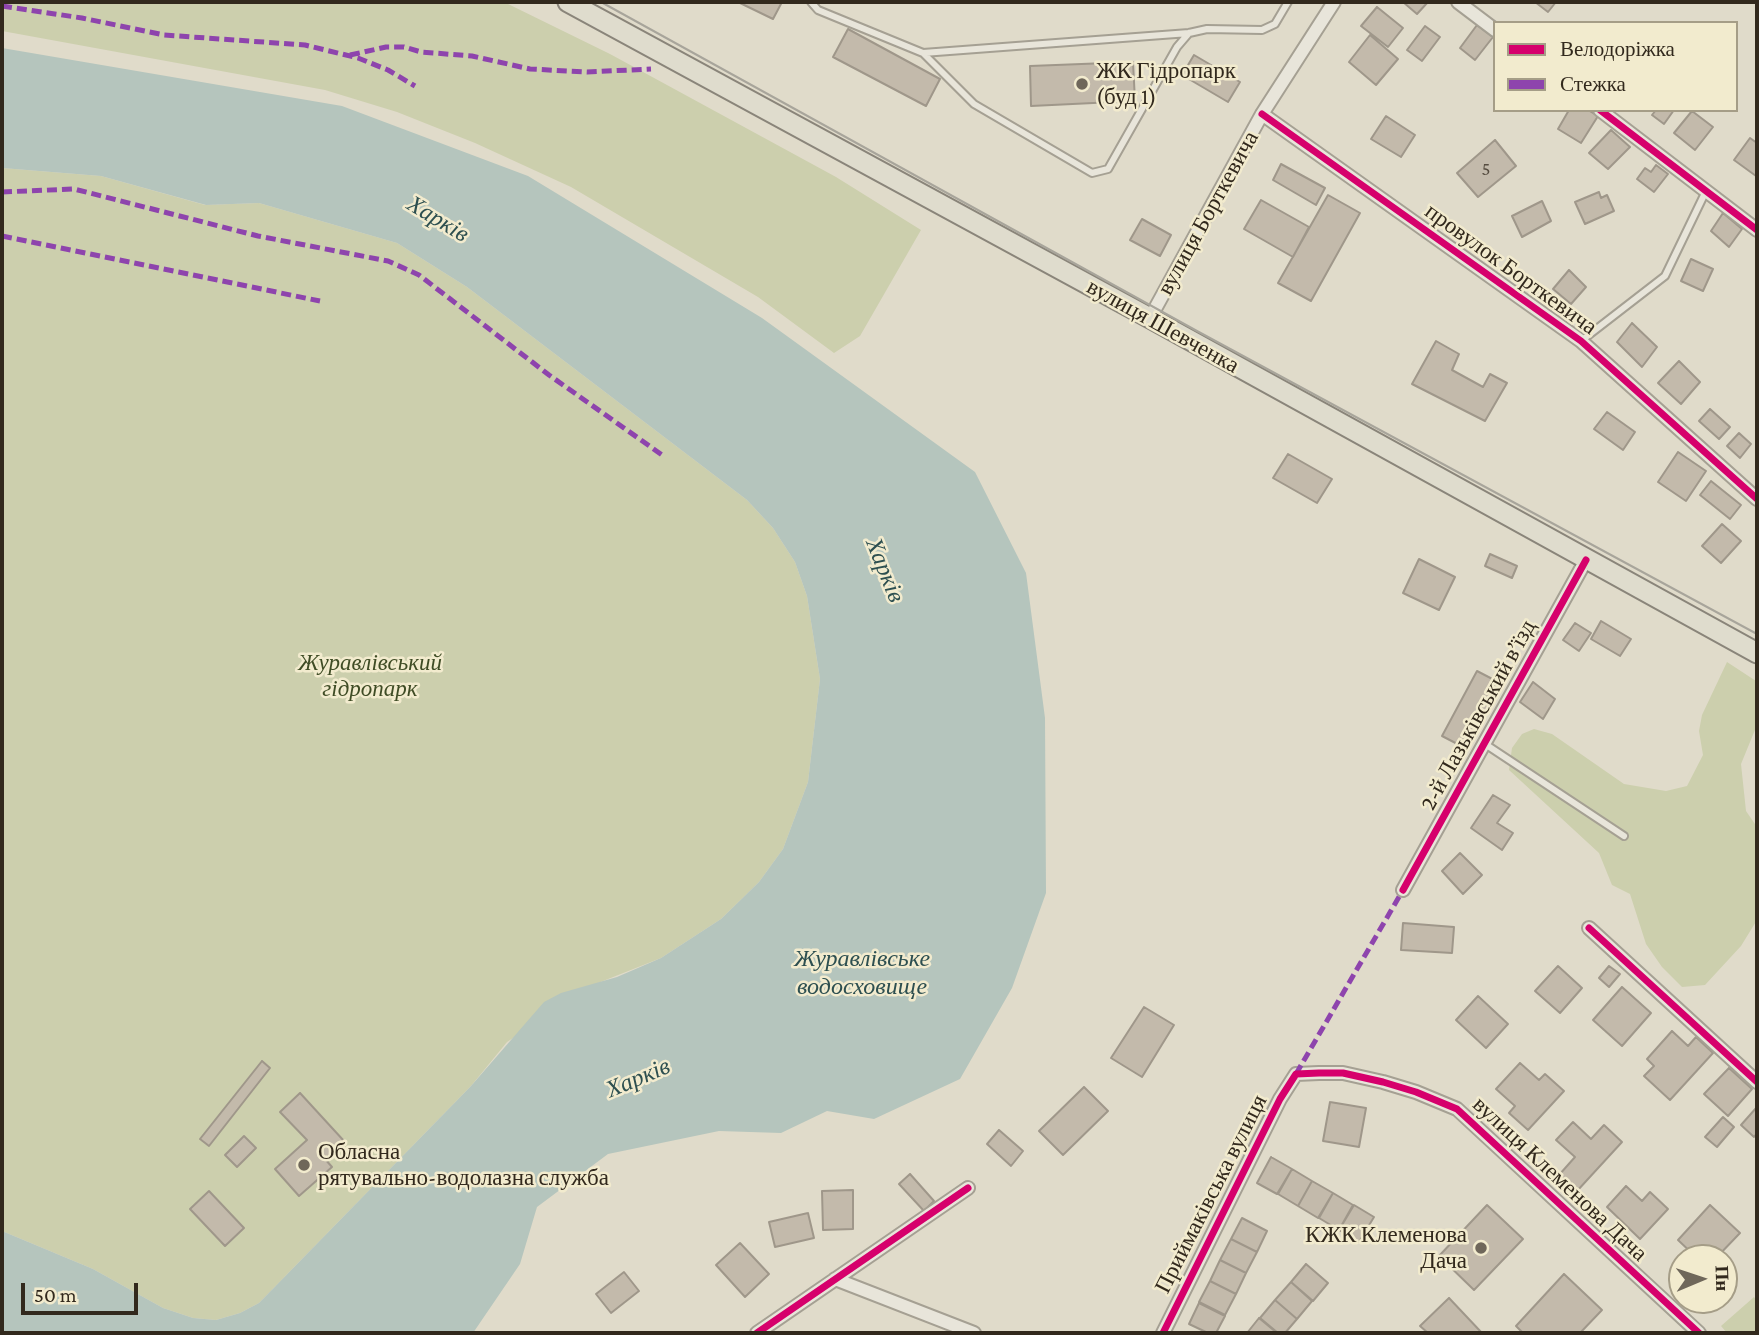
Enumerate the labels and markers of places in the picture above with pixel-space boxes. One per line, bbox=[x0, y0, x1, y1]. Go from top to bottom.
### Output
place label: ЖК Гідропарк (буд 1) bbox=[1096, 57, 1236, 111]
marker: ЖК Гідропарк (буд 1) bbox=[1074, 76, 1090, 92]
place label: Обласна рятувально-водолазна служба bbox=[318, 1138, 609, 1192]
marker: Обласна рятувально-водолазна служба bbox=[296, 1157, 312, 1173]
place label: КЖК Клеменова Дача bbox=[1305, 1221, 1467, 1275]
marker: КЖК Клеменова Дача bbox=[1473, 1240, 1489, 1256]

